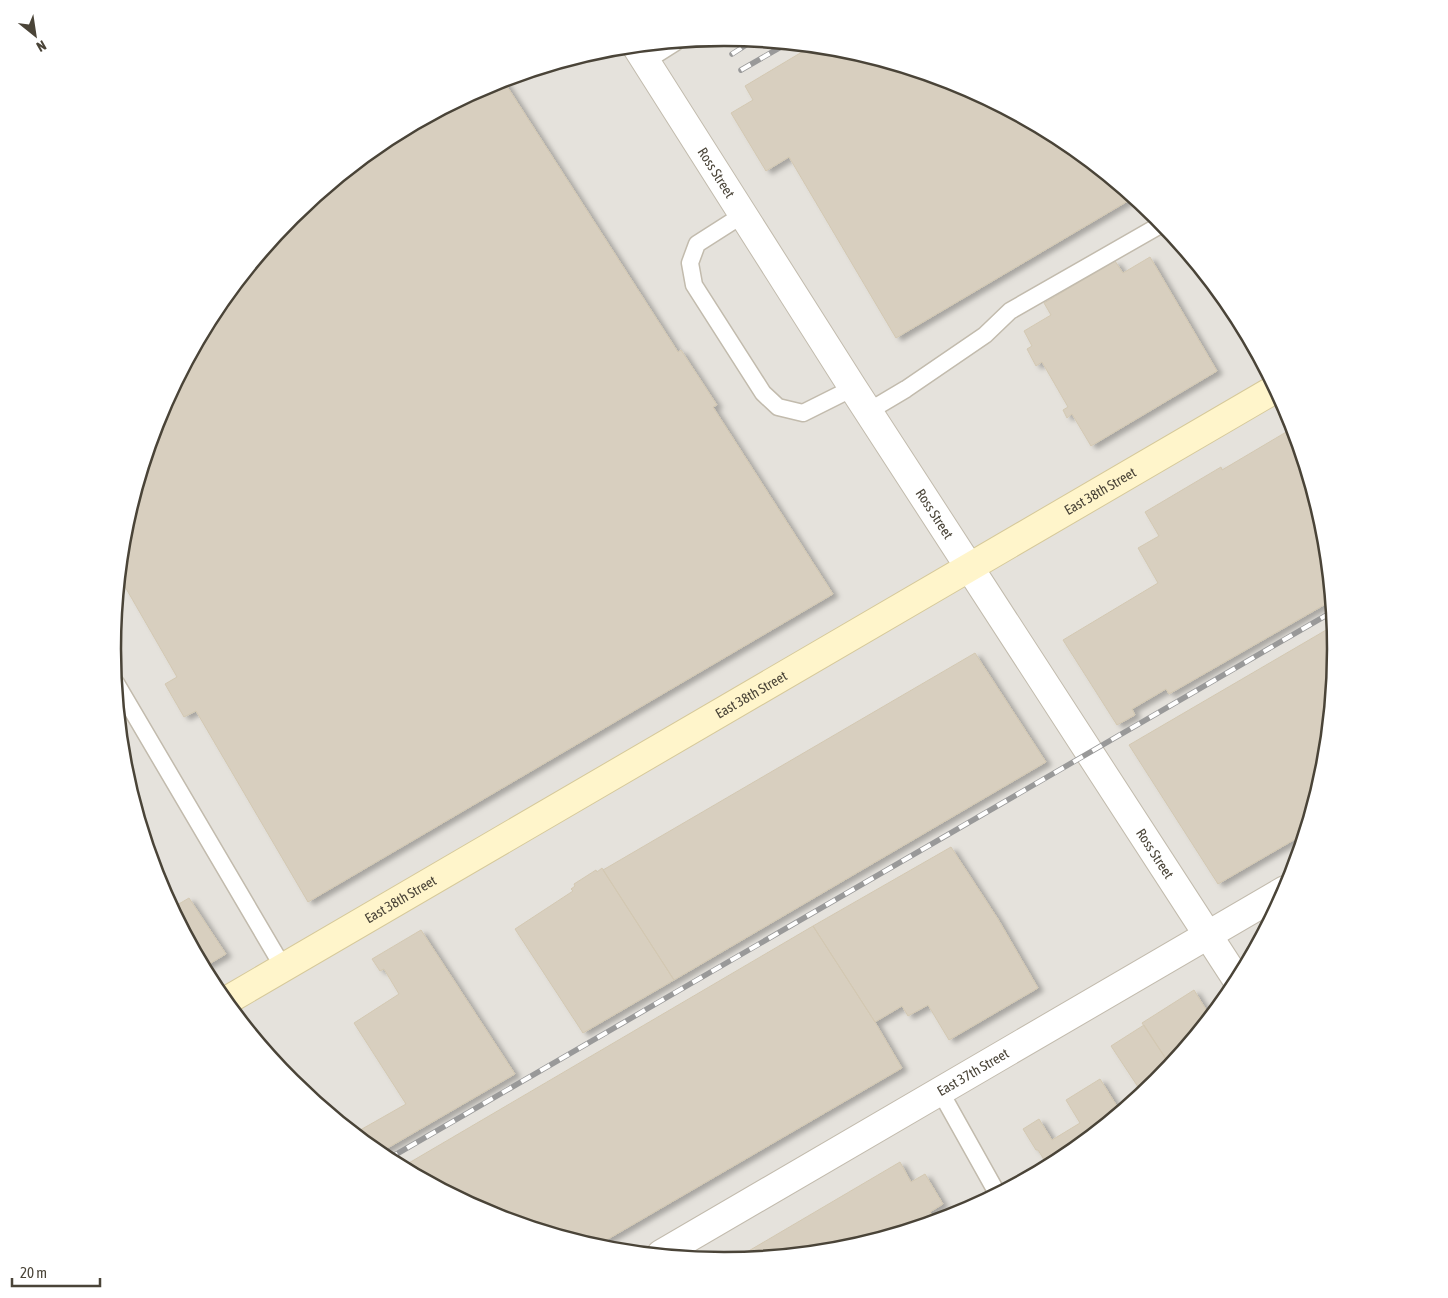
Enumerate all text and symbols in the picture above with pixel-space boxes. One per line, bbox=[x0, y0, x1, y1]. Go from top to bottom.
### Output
north arrow bbox=[10, 10, 60, 60]
text: N bbox=[34, 37, 49, 55]
street label: Ross Street bbox=[695, 145, 738, 201]
street label: East 38th Street bbox=[1061, 464, 1139, 518]
street label: Ross Street bbox=[913, 486, 957, 542]
street label: East 38th Street bbox=[713, 668, 790, 722]
street label: Ross Street bbox=[1133, 826, 1177, 882]
street label: East 38th Street bbox=[362, 872, 439, 926]
street label: East 37th Street bbox=[934, 1045, 1011, 1099]
scale bar bbox=[12, 1256, 100, 1288]
text: 20 m bbox=[20, 1264, 47, 1281]

